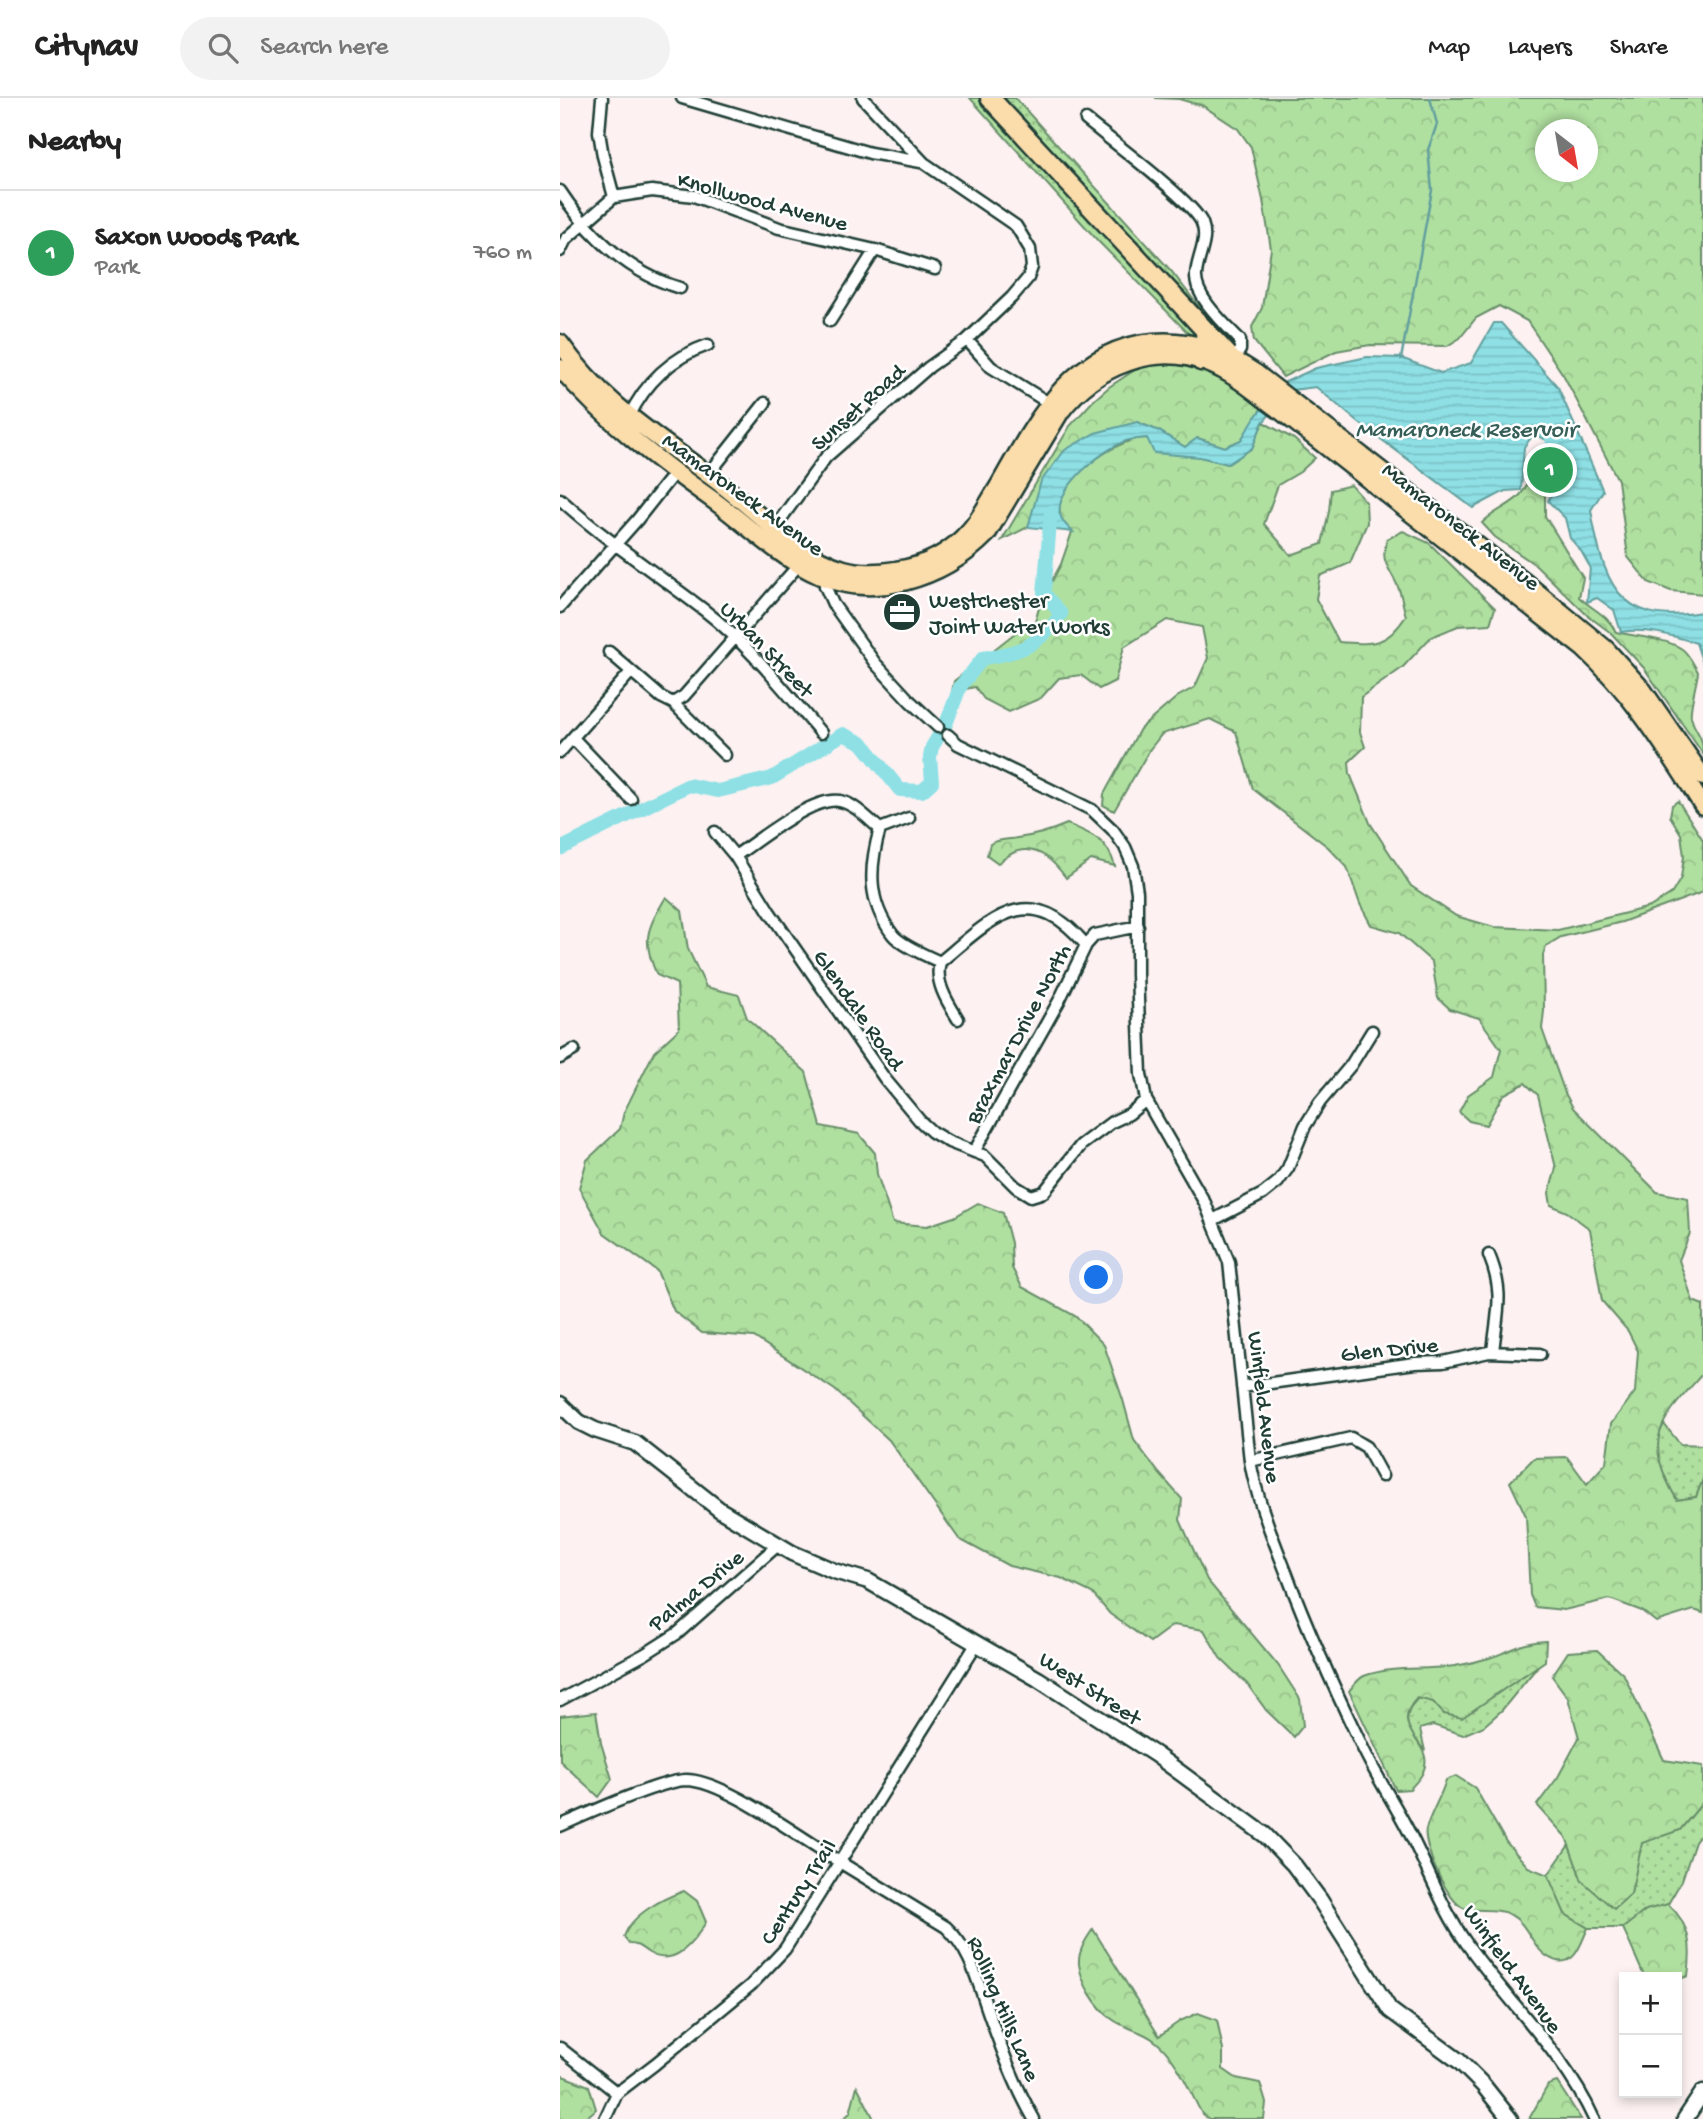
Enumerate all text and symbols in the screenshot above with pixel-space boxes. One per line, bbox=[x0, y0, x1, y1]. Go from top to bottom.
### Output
search box bbox=[180, 17, 670, 80]
text: Citynav bbox=[35, 29, 138, 67]
icon: search bbox=[204, 29, 242, 67]
text: Search here bbox=[260, 33, 388, 64]
text: Map bbox=[1428, 34, 1470, 63]
text: Layers bbox=[1508, 34, 1572, 63]
text: Share bbox=[1610, 34, 1668, 63]
north arrow bbox=[1535, 119, 1598, 182]
text: Nearby bbox=[28, 126, 121, 161]
street label: Knollwood Avenue bbox=[674, 168, 851, 239]
text: Saxon Woods Park bbox=[95, 224, 297, 255]
text: 1 bbox=[46, 240, 56, 267]
text: 760 m bbox=[474, 240, 532, 267]
text: Park bbox=[95, 255, 139, 282]
street label: Sunset Road bbox=[807, 358, 913, 458]
water label: Mamaroneck Reservoir bbox=[1355, 417, 1581, 446]
street label: Mamaroneck Avenue bbox=[656, 428, 829, 564]
pin: 1 bbox=[1527, 444, 1573, 496]
street label: Mamaroneck Avenue bbox=[1375, 458, 1545, 599]
place label: Westchester Joint Water Works bbox=[929, 589, 1110, 642]
office icon: Westchester Joint Water Works bbox=[881, 591, 923, 633]
street label: Urban Street bbox=[713, 596, 819, 706]
street label: Braxmar Drive North bbox=[961, 940, 1079, 1130]
street label: Glendale Road bbox=[806, 945, 910, 1078]
your location bbox=[1079, 1260, 1113, 1294]
street label: Winfield Avenue bbox=[1240, 1330, 1285, 1486]
street label: Glen Drive bbox=[1339, 1333, 1441, 1370]
street label: Palma Drive bbox=[643, 1544, 751, 1639]
street label: West Street bbox=[1033, 1647, 1146, 1734]
street label: Century Trail bbox=[756, 1835, 844, 1951]
street label: Winfield Avenue bbox=[1455, 1900, 1568, 2041]
street label: Rolling Hills Lane bbox=[959, 1933, 1045, 2087]
map controls bbox=[1619, 1972, 1682, 2098]
button: + bbox=[1619, 1972, 1682, 2035]
button: − bbox=[1619, 2035, 1682, 2098]

